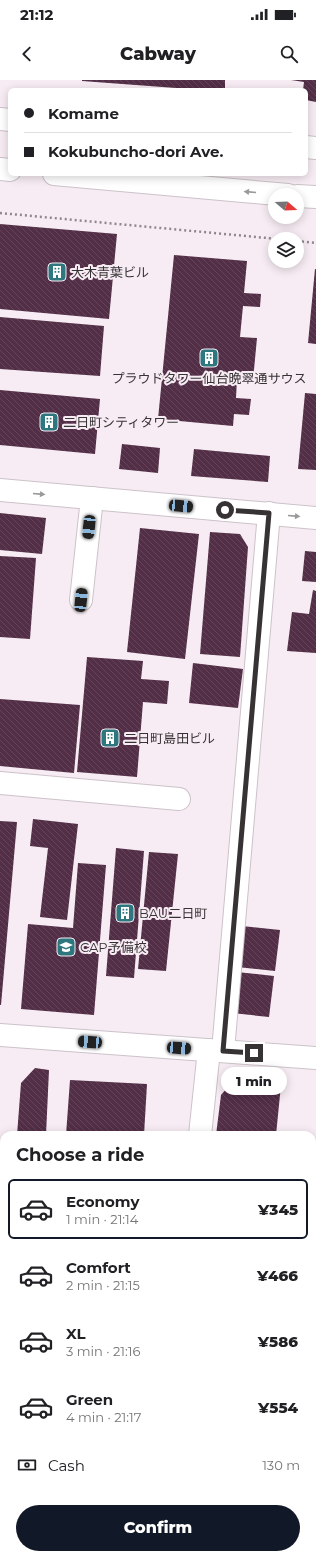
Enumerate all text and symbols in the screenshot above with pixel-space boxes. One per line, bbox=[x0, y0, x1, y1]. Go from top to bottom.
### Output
text: 21:12 bbox=[20, 5, 53, 24]
icon: back bbox=[16, 43, 38, 65]
text: Cabway bbox=[120, 43, 196, 65]
icon: search bbox=[278, 43, 300, 65]
text: Komame bbox=[48, 104, 119, 123]
text: Kokubuncho-dori Ave. bbox=[48, 142, 223, 161]
one-way arrow bbox=[244, 188, 256, 195]
north arrow bbox=[268, 188, 304, 224]
map controls bbox=[268, 188, 304, 268]
button: layers bbox=[268, 232, 304, 268]
building icon: 大木青葉ビル bbox=[46, 261, 68, 283]
place label: 大木青葉ビル bbox=[71, 264, 149, 280]
building icon: プラウドタワー仙台晩翠通サウス bbox=[198, 347, 220, 369]
place label: プラウドタワー仙台晩翠通サウス bbox=[111, 370, 307, 386]
building icon: 二日町シティタワー bbox=[38, 411, 60, 433]
place label: 二日町シティタワー bbox=[63, 414, 179, 430]
one-way arrow bbox=[33, 490, 45, 497]
car bbox=[169, 499, 193, 513]
route start bbox=[216, 501, 234, 519]
one-way arrow bbox=[288, 512, 300, 519]
car bbox=[82, 514, 96, 540]
car bbox=[74, 587, 88, 613]
building icon: 二日町島田ビル bbox=[99, 727, 121, 749]
place label: 二日町島田ビル bbox=[124, 730, 215, 746]
building icon: BAU二日町 bbox=[114, 902, 136, 924]
place label: BAU二日町 bbox=[139, 905, 207, 921]
school or university icon: CAP予備校 bbox=[55, 936, 77, 958]
place label: CAP予備校 bbox=[80, 939, 147, 955]
car bbox=[78, 1035, 102, 1049]
car bbox=[167, 1041, 191, 1055]
route end bbox=[245, 1044, 263, 1062]
callout: 1 min bbox=[221, 1067, 287, 1095]
text: 1 min bbox=[236, 1073, 272, 1089]
text: Choose a ride bbox=[16, 1144, 144, 1166]
icon: car bbox=[18, 1191, 54, 1227]
text: Economy bbox=[66, 1192, 139, 1211]
text: ¥345 bbox=[258, 1200, 298, 1219]
text: 1 min · 21:14 bbox=[66, 1211, 138, 1227]
icon: car bbox=[18, 1257, 54, 1293]
text: Comfort bbox=[66, 1258, 131, 1277]
text: ¥466 bbox=[257, 1266, 298, 1285]
text: 2 min · 21:15 bbox=[66, 1277, 140, 1293]
icon: car bbox=[18, 1323, 54, 1359]
text: XL bbox=[66, 1324, 85, 1343]
text: ¥586 bbox=[258, 1332, 298, 1351]
text: 3 min · 21:16 bbox=[66, 1343, 140, 1359]
icon: car bbox=[18, 1389, 54, 1425]
text: Green bbox=[66, 1390, 113, 1409]
text: ¥554 bbox=[258, 1398, 298, 1417]
text: 4 min · 21:17 bbox=[66, 1409, 141, 1425]
icon: cash bbox=[16, 1454, 38, 1476]
text: Cash bbox=[48, 1456, 85, 1475]
text: 130 m bbox=[262, 1457, 300, 1473]
button: Confirm bbox=[16, 1505, 300, 1551]

